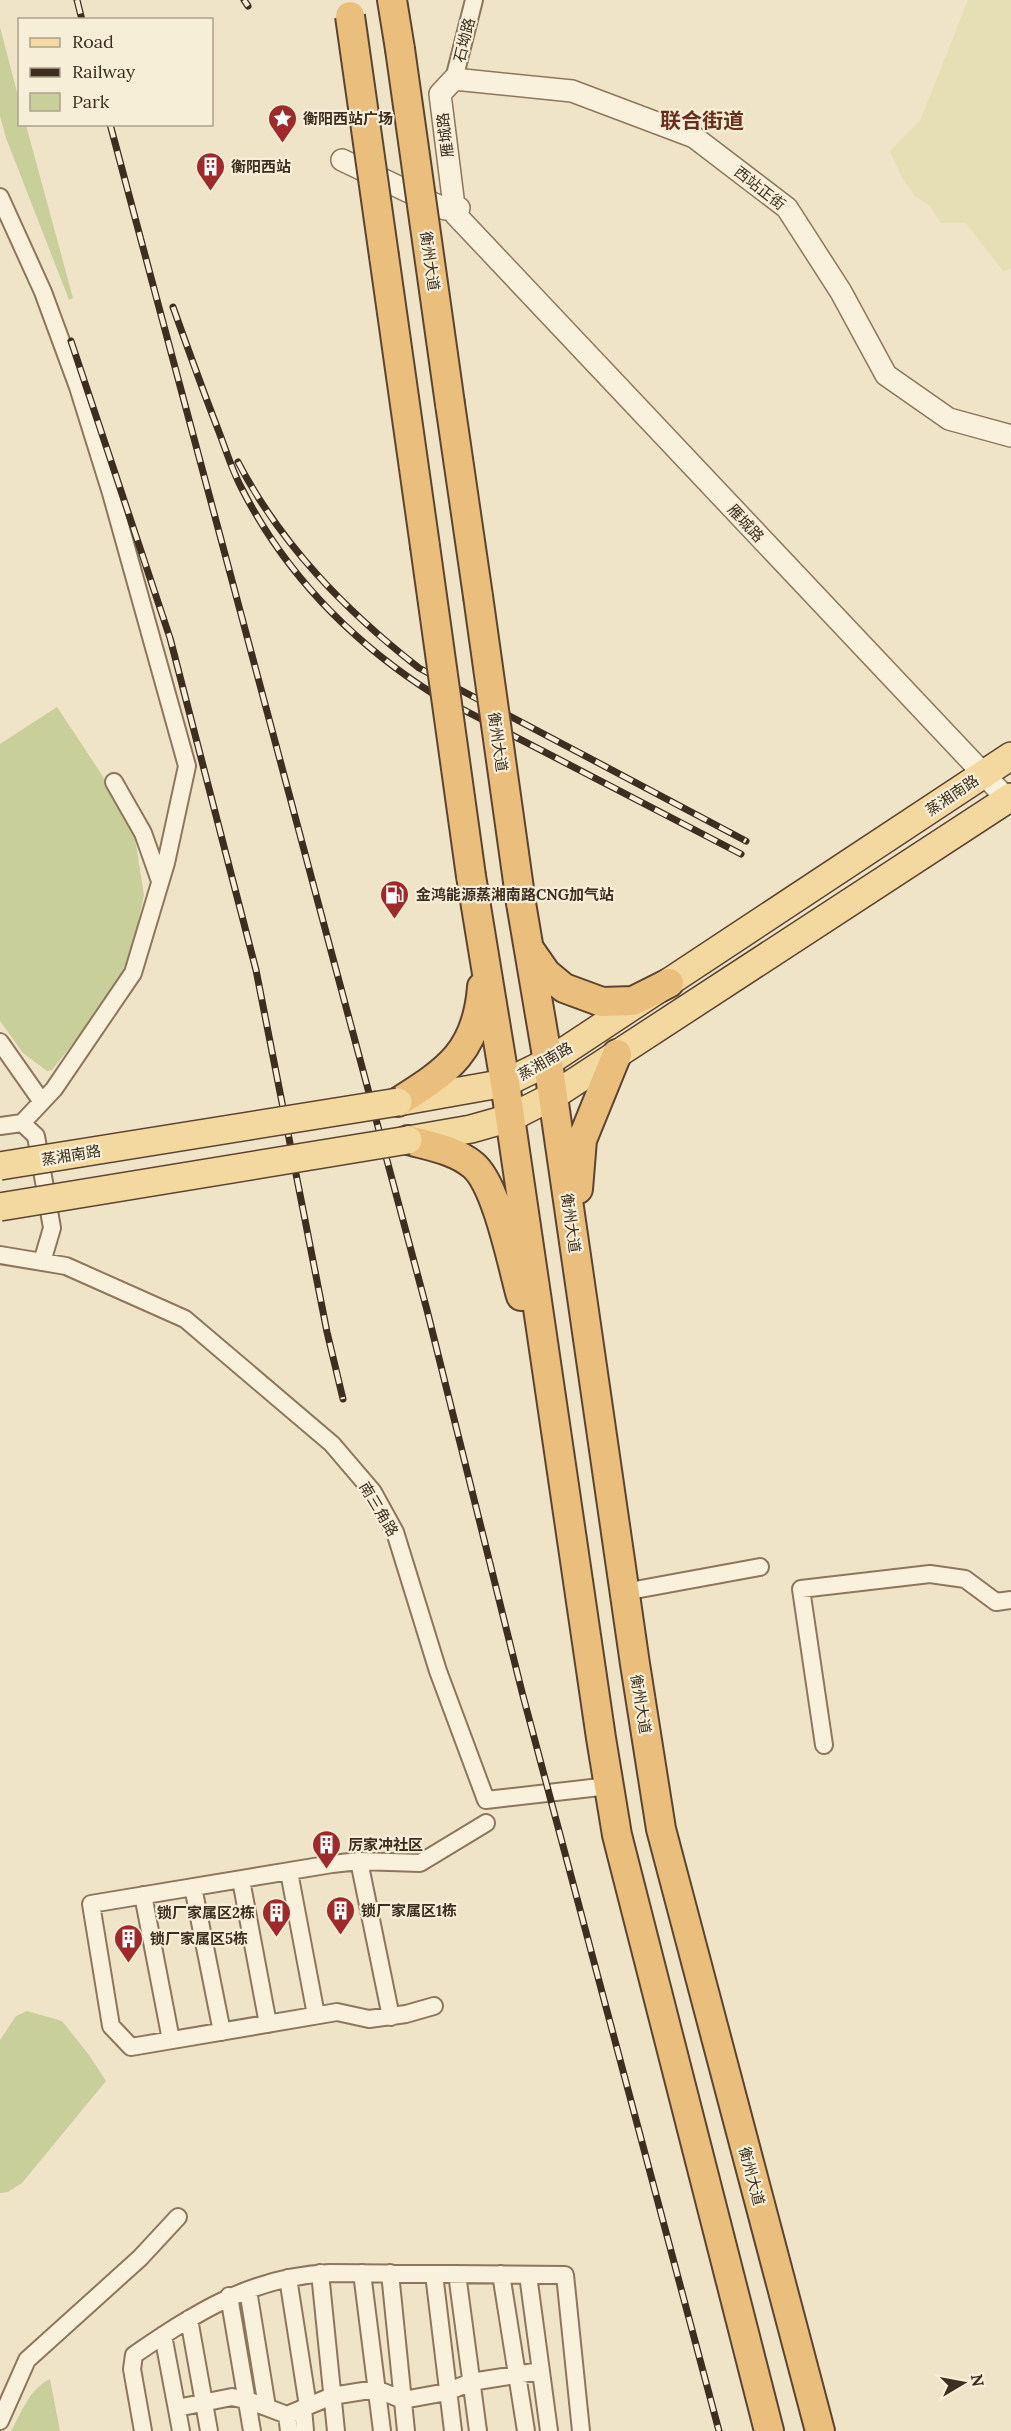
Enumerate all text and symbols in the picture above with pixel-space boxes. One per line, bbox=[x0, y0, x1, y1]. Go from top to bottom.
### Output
street label: 石坳路 bbox=[449, 16, 479, 64]
legend bbox=[18, 18, 213, 126]
text: Road bbox=[72, 30, 114, 53]
text: Railway bbox=[72, 60, 136, 83]
text: Park bbox=[72, 90, 110, 113]
place icon: 衡阳西站广场 bbox=[266, 102, 298, 144]
district label: 联合街道 bbox=[660, 107, 744, 134]
place label: 衡阳西站广场 bbox=[303, 109, 393, 128]
street label: 雁城路 bbox=[433, 112, 457, 158]
building icon: 衡阳西站 bbox=[194, 150, 226, 192]
place label: 衡阳西站 bbox=[231, 157, 291, 176]
street label: 西站正街 bbox=[731, 162, 789, 214]
street label: 衡州大道 bbox=[416, 230, 444, 292]
street label: 雁城路 bbox=[724, 500, 768, 546]
street label: 衡州大道 bbox=[484, 711, 512, 773]
street label: 蒸湘南路 bbox=[922, 770, 982, 820]
fuel station icon: 金鸿能源蒸湘南路CNG加气站 bbox=[379, 878, 411, 920]
place label: 金鸿能源蒸湘南路CNG加气站 bbox=[416, 885, 614, 904]
street label: 蒸湘南路 bbox=[514, 1038, 576, 1084]
street label: 蒸湘南路 bbox=[40, 1141, 102, 1169]
street label: 衡州大道 bbox=[557, 1192, 585, 1254]
street label: 南三角路 bbox=[355, 1478, 403, 1540]
street label: 衡州大道 bbox=[627, 1673, 655, 1735]
building icon: 厉家冲社区 bbox=[311, 1828, 343, 1870]
place label: 厉家冲社区 bbox=[348, 1835, 423, 1854]
building icon: 锁厂家属区1栋 bbox=[324, 1894, 356, 1936]
building icon: 锁厂家属区2栋 bbox=[260, 1896, 292, 1938]
place label: 锁厂家属区1栋 bbox=[361, 1901, 457, 1920]
place label: 锁厂家属区2栋 bbox=[157, 1903, 255, 1922]
building icon: 锁厂家属区5栋 bbox=[113, 1922, 145, 1964]
place label: 锁厂家属区5栋 bbox=[150, 1929, 248, 1948]
street label: 衡州大道 bbox=[735, 2145, 769, 2207]
north arrow bbox=[933, 2353, 993, 2413]
text: N bbox=[967, 2373, 989, 2388]

